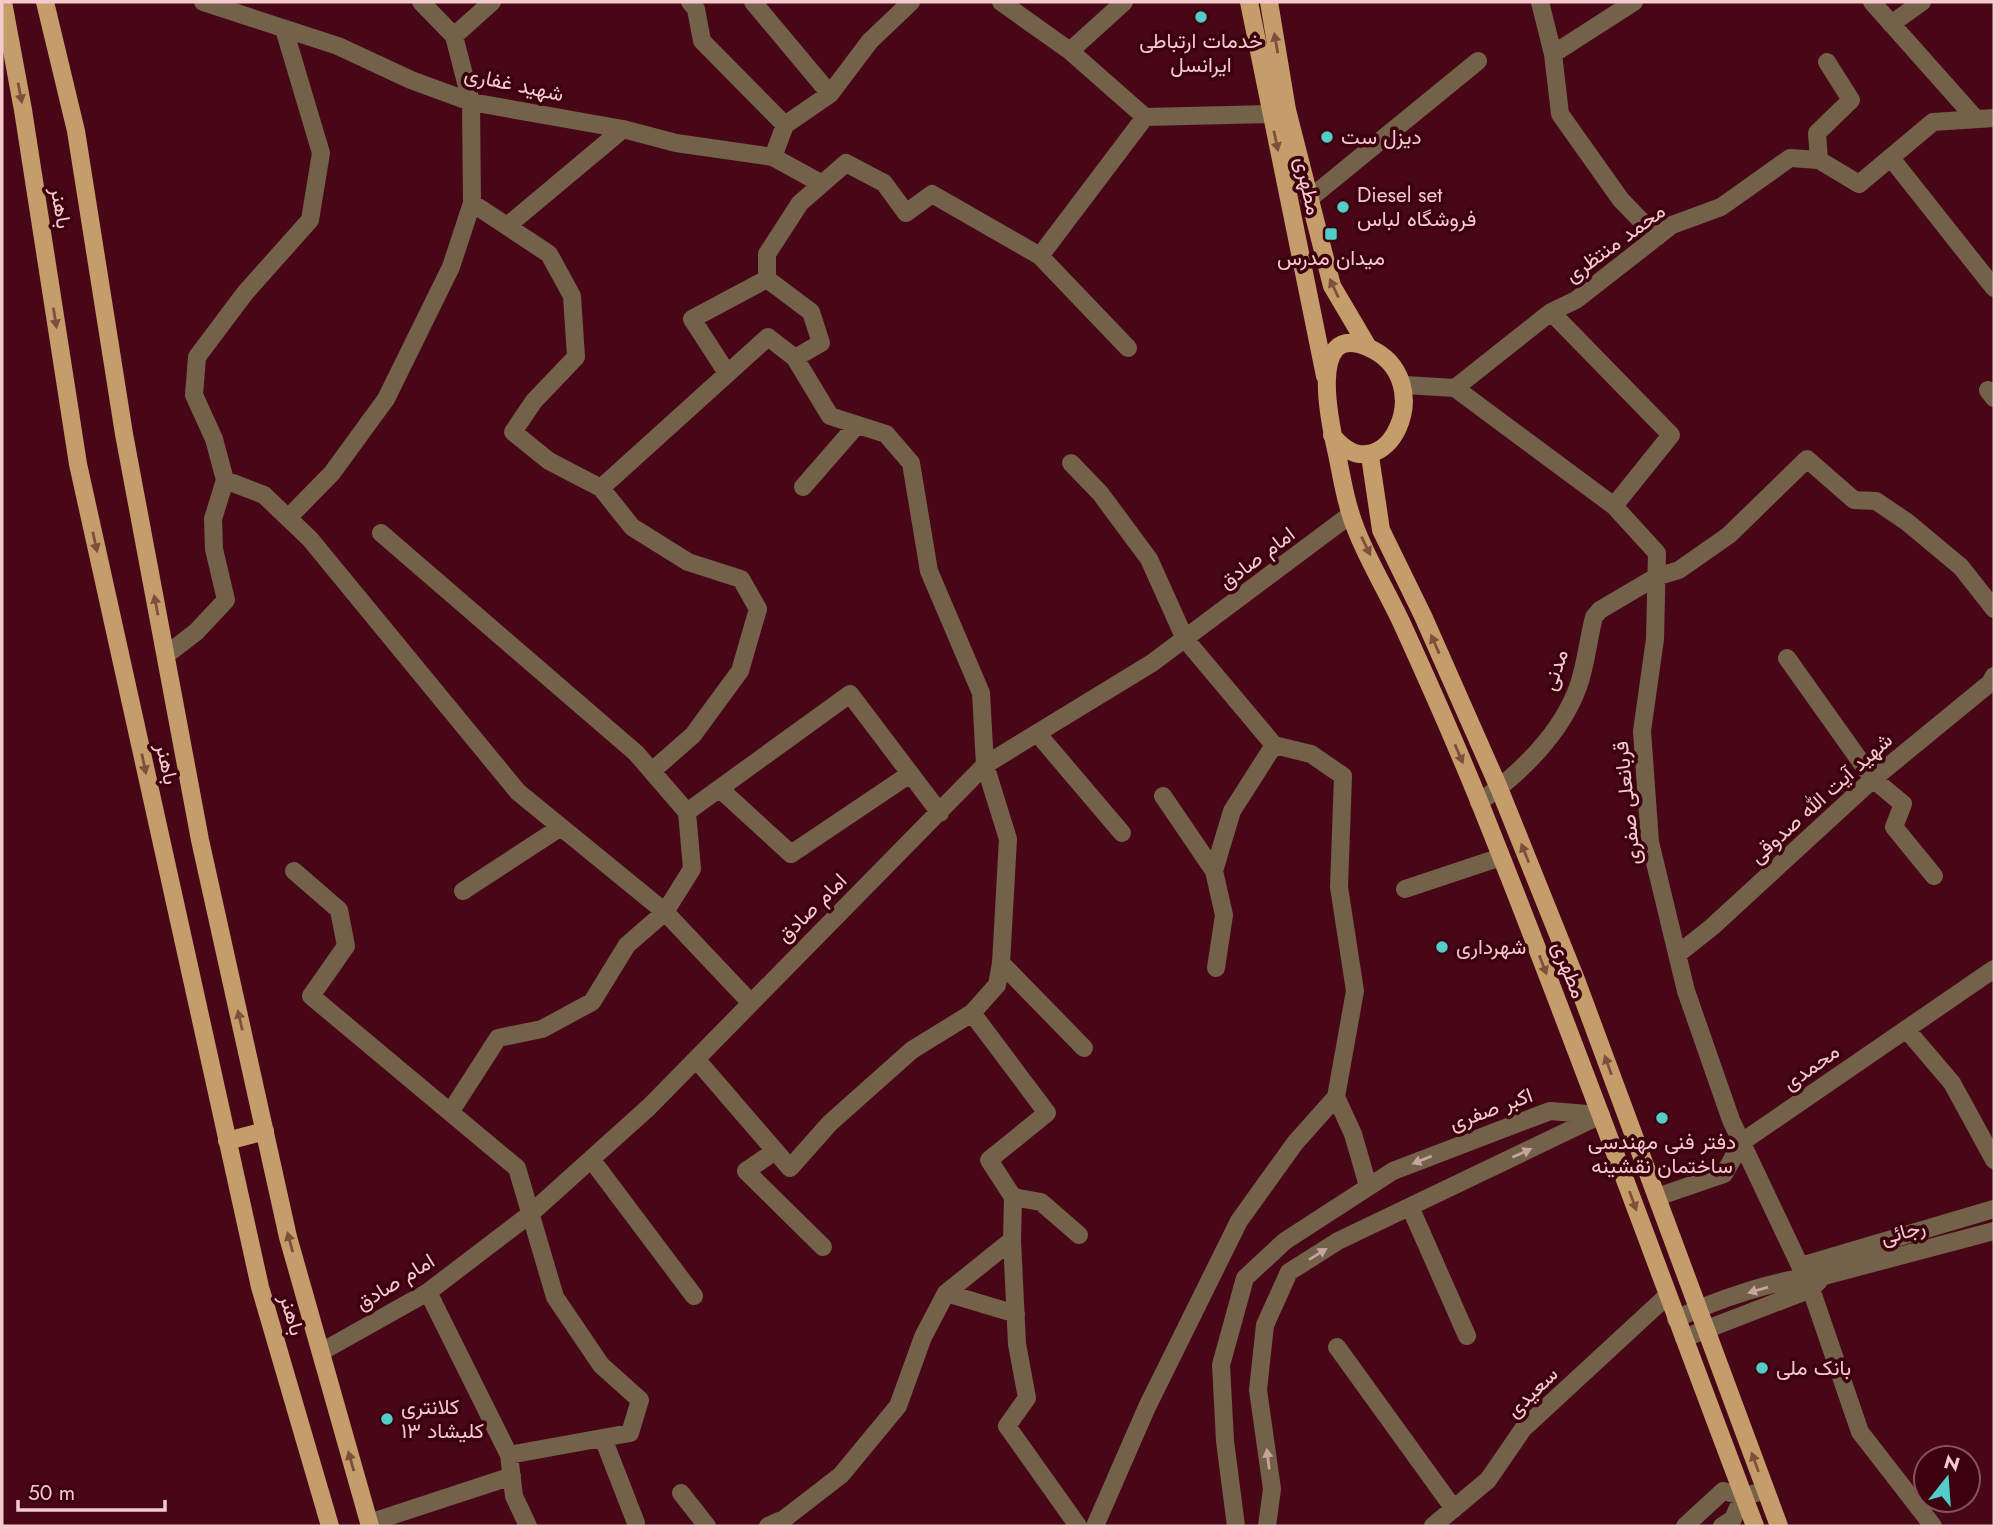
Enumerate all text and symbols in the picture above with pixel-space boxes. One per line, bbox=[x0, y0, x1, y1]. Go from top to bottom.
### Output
marker: خدمات ارتباطی ایرانسل bbox=[1193, 9, 1209, 25]
place label: خدمات ارتباطی ایرانسل bbox=[1139, 26, 1263, 80]
one-way arrow bbox=[1270, 32, 1281, 54]
street label: شهید غفاری bbox=[461, 59, 567, 109]
one-way arrow bbox=[14, 82, 25, 104]
place label: دیزل ست bbox=[1341, 122, 1422, 152]
marker: دیزل ست bbox=[1319, 129, 1335, 145]
one-way arrow bbox=[1270, 130, 1281, 152]
street label: مطهری bbox=[1287, 154, 1329, 218]
place label: Diesel set فروشگاه لباس bbox=[1357, 180, 1476, 234]
street label: باهنر bbox=[43, 184, 79, 231]
street label: محمد منتظری bbox=[1558, 196, 1672, 290]
marker: Diesel set فروشگاه لباس bbox=[1335, 199, 1351, 215]
marker: میدان مدرس bbox=[1323, 226, 1339, 242]
place label: میدان مدرس bbox=[1277, 243, 1385, 273]
one-way arrow bbox=[1328, 278, 1340, 298]
one-way arrow bbox=[50, 307, 61, 329]
street label: امام صادق bbox=[1213, 520, 1301, 596]
one-way arrow bbox=[89, 531, 100, 553]
one-way arrow bbox=[1360, 536, 1371, 556]
one-way arrow bbox=[150, 594, 161, 616]
one-way arrow bbox=[1430, 633, 1441, 654]
street label: مدنی bbox=[1534, 645, 1576, 695]
street label: شهید آیت الله صدوقی bbox=[1743, 726, 1899, 870]
street label: باهنر bbox=[148, 740, 186, 787]
street label: قربانعلی صفری bbox=[1606, 740, 1648, 866]
one-way arrow bbox=[1453, 744, 1464, 765]
one-way arrow bbox=[139, 753, 150, 775]
one-way arrow bbox=[1520, 843, 1531, 864]
street label: امام صادق bbox=[770, 866, 854, 950]
place label: شهرداری bbox=[1456, 932, 1526, 962]
street label: مطهری bbox=[1544, 937, 1594, 1003]
marker: شهرداری bbox=[1434, 939, 1450, 955]
one-way arrow bbox=[1538, 955, 1549, 976]
one-way arrow bbox=[234, 1009, 245, 1031]
street label: محمدی bbox=[1776, 1036, 1846, 1098]
one-way arrow bbox=[1602, 1055, 1613, 1076]
street label: اکبر صفری bbox=[1445, 1080, 1537, 1138]
marker: دفتر فنی مهندسی ساختمان نقشینه bbox=[1654, 1110, 1670, 1126]
place label: دفتر فنی مهندسی ساختمان نقشینه bbox=[1588, 1127, 1736, 1181]
one-way arrow bbox=[1512, 1147, 1532, 1159]
one-way arrow bbox=[1411, 1154, 1432, 1165]
one-way arrow bbox=[1628, 1190, 1639, 1211]
street label: رجائی bbox=[1877, 1212, 1929, 1252]
one-way arrow bbox=[284, 1230, 295, 1252]
street label: امام صادق bbox=[350, 1246, 440, 1318]
one-way arrow bbox=[1309, 1247, 1328, 1260]
one-way arrow bbox=[1747, 1286, 1768, 1296]
street label: باهنر bbox=[272, 1290, 312, 1339]
place label: بانک ملی bbox=[1776, 1353, 1851, 1383]
street label: سعیدی bbox=[1499, 1360, 1565, 1424]
marker: بانک ملی bbox=[1754, 1360, 1770, 1376]
place label: کلانتری ۱۳ کلیشاد bbox=[401, 1392, 484, 1446]
marker: کلانتری ۱۳ کلیشاد bbox=[379, 1411, 395, 1427]
north arrow bbox=[1912, 1444, 1982, 1514]
one-way arrow bbox=[1263, 1447, 1274, 1469]
text: N bbox=[1941, 1448, 1963, 1478]
one-way arrow bbox=[346, 1450, 356, 1471]
one-way arrow bbox=[1749, 1452, 1760, 1473]
scale bar bbox=[18, 1468, 164, 1512]
text: 50 m bbox=[28, 1478, 75, 1508]

